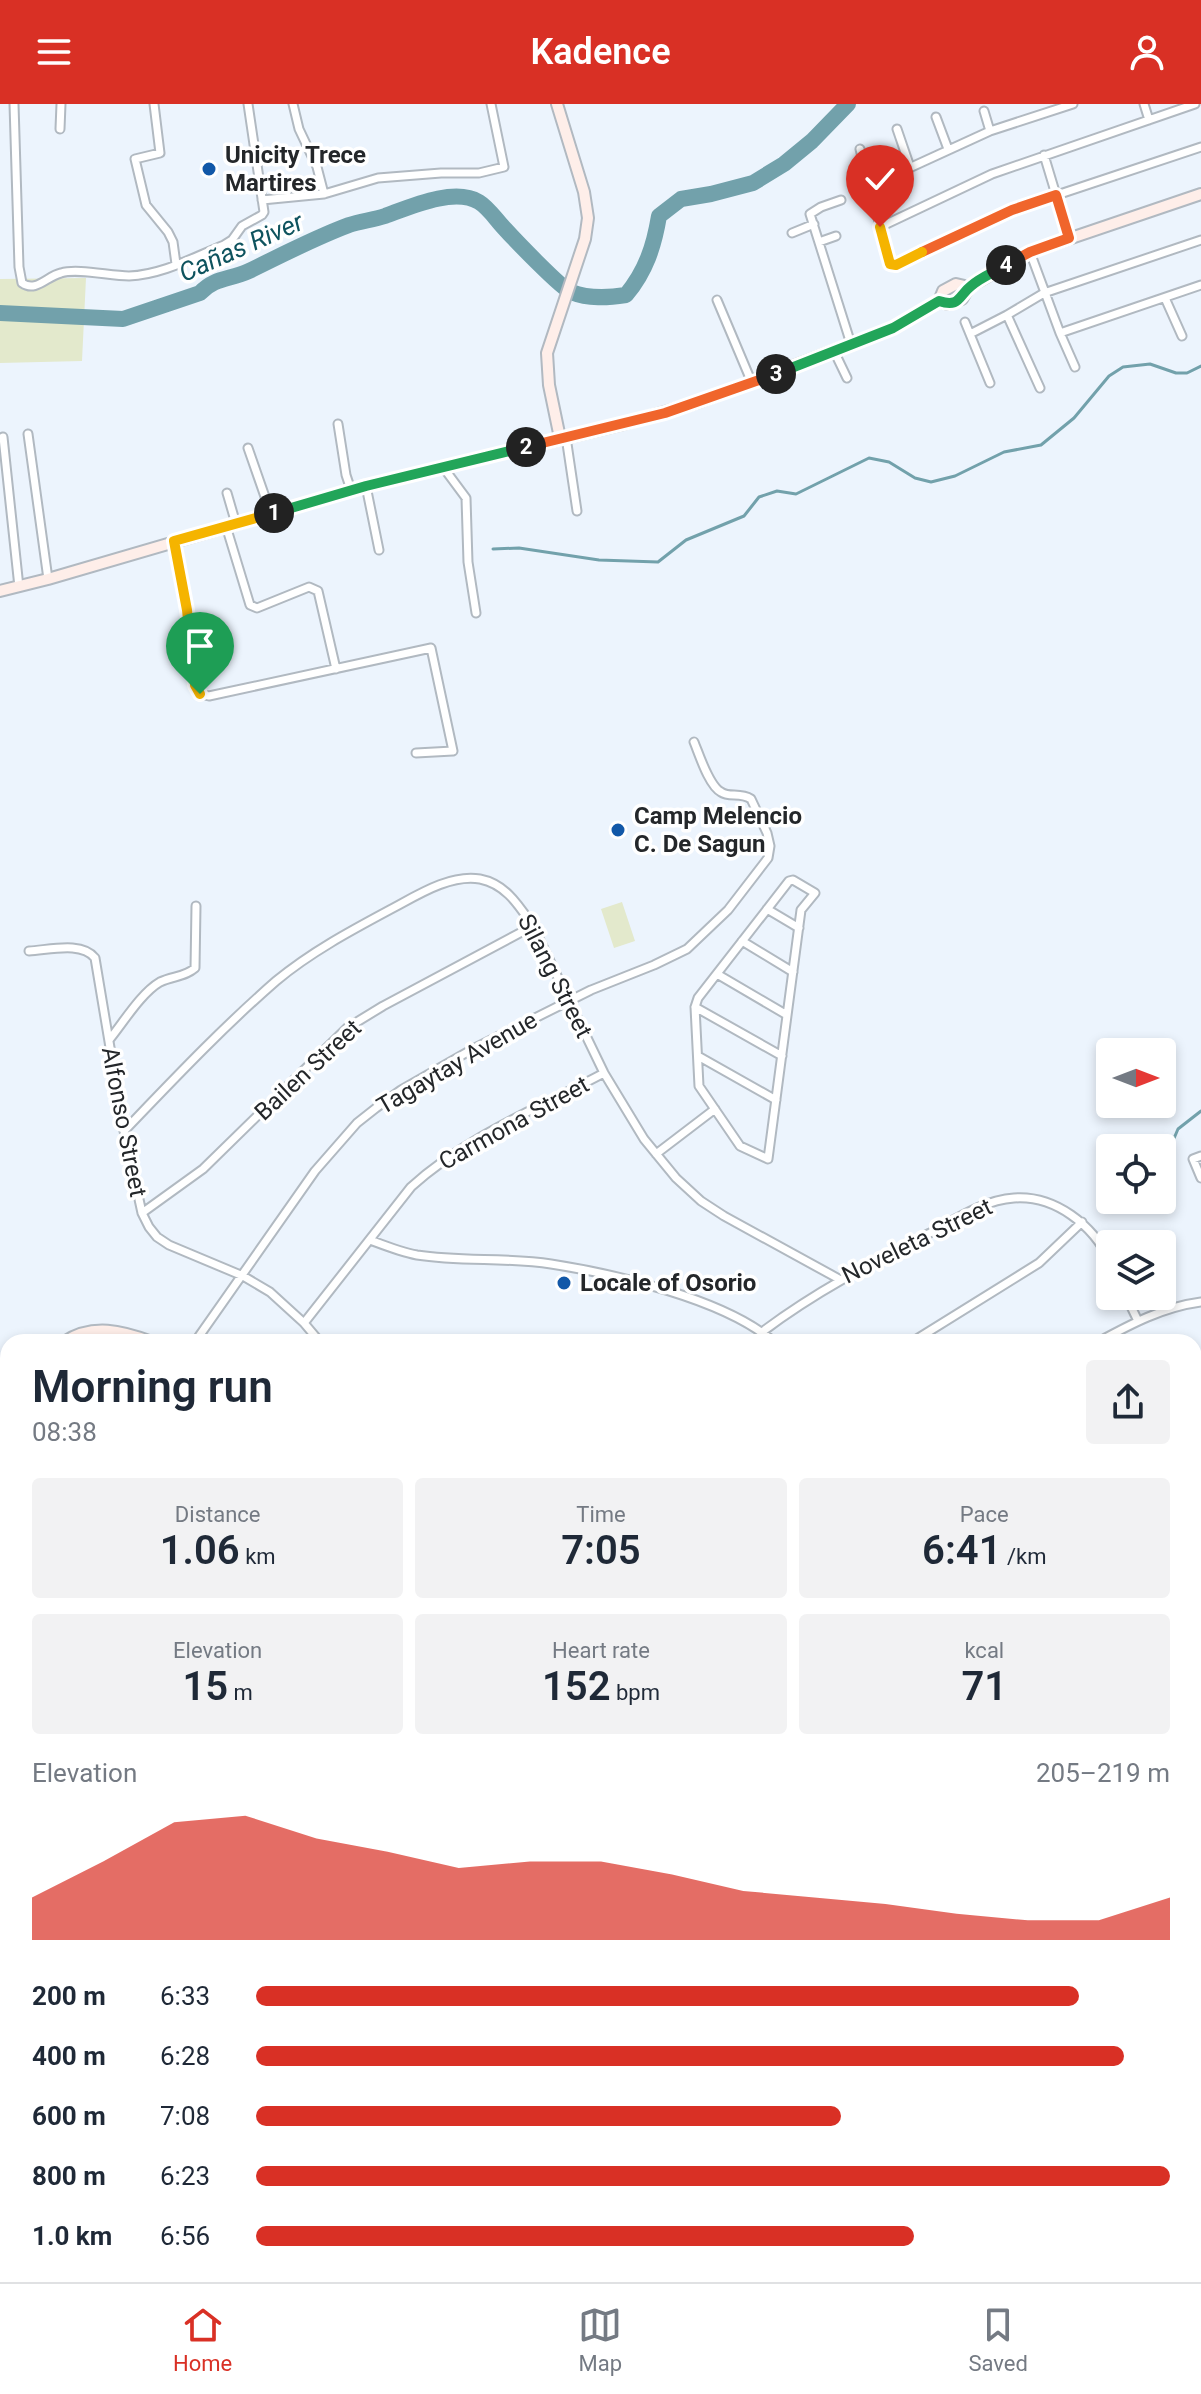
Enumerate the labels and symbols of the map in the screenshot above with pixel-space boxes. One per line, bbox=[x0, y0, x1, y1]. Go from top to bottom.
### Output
place label: Unicity Trece Martires bbox=[225, 141, 366, 197]
pin bbox=[846, 145, 914, 227]
marker: Unicity Trece Martires bbox=[200, 160, 218, 178]
water label: Cañas River bbox=[174, 206, 309, 288]
pin: 4 bbox=[986, 245, 1026, 285]
pin: 3 bbox=[756, 354, 796, 394]
pin: 2 bbox=[506, 427, 546, 467]
pin: 1 bbox=[254, 493, 294, 533]
pin bbox=[166, 612, 234, 694]
place label: Camp Melencio C. De Sagun bbox=[634, 802, 802, 858]
marker: Camp Melencio C. De Sagun bbox=[609, 821, 627, 839]
street label: Silang Street bbox=[512, 910, 598, 1043]
street label: Tagaytay Avenue bbox=[372, 1006, 542, 1120]
street label: Bailen Street bbox=[249, 1014, 367, 1126]
north arrow bbox=[1096, 1038, 1176, 1118]
street label: Alfonso Street bbox=[96, 1045, 152, 1199]
street label: Carmona Street bbox=[434, 1070, 594, 1176]
street label: Noveleta Street bbox=[837, 1193, 997, 1289]
place label: Locale of Osorio bbox=[580, 1269, 756, 1297]
marker: Locale of Osorio bbox=[555, 1274, 573, 1292]

